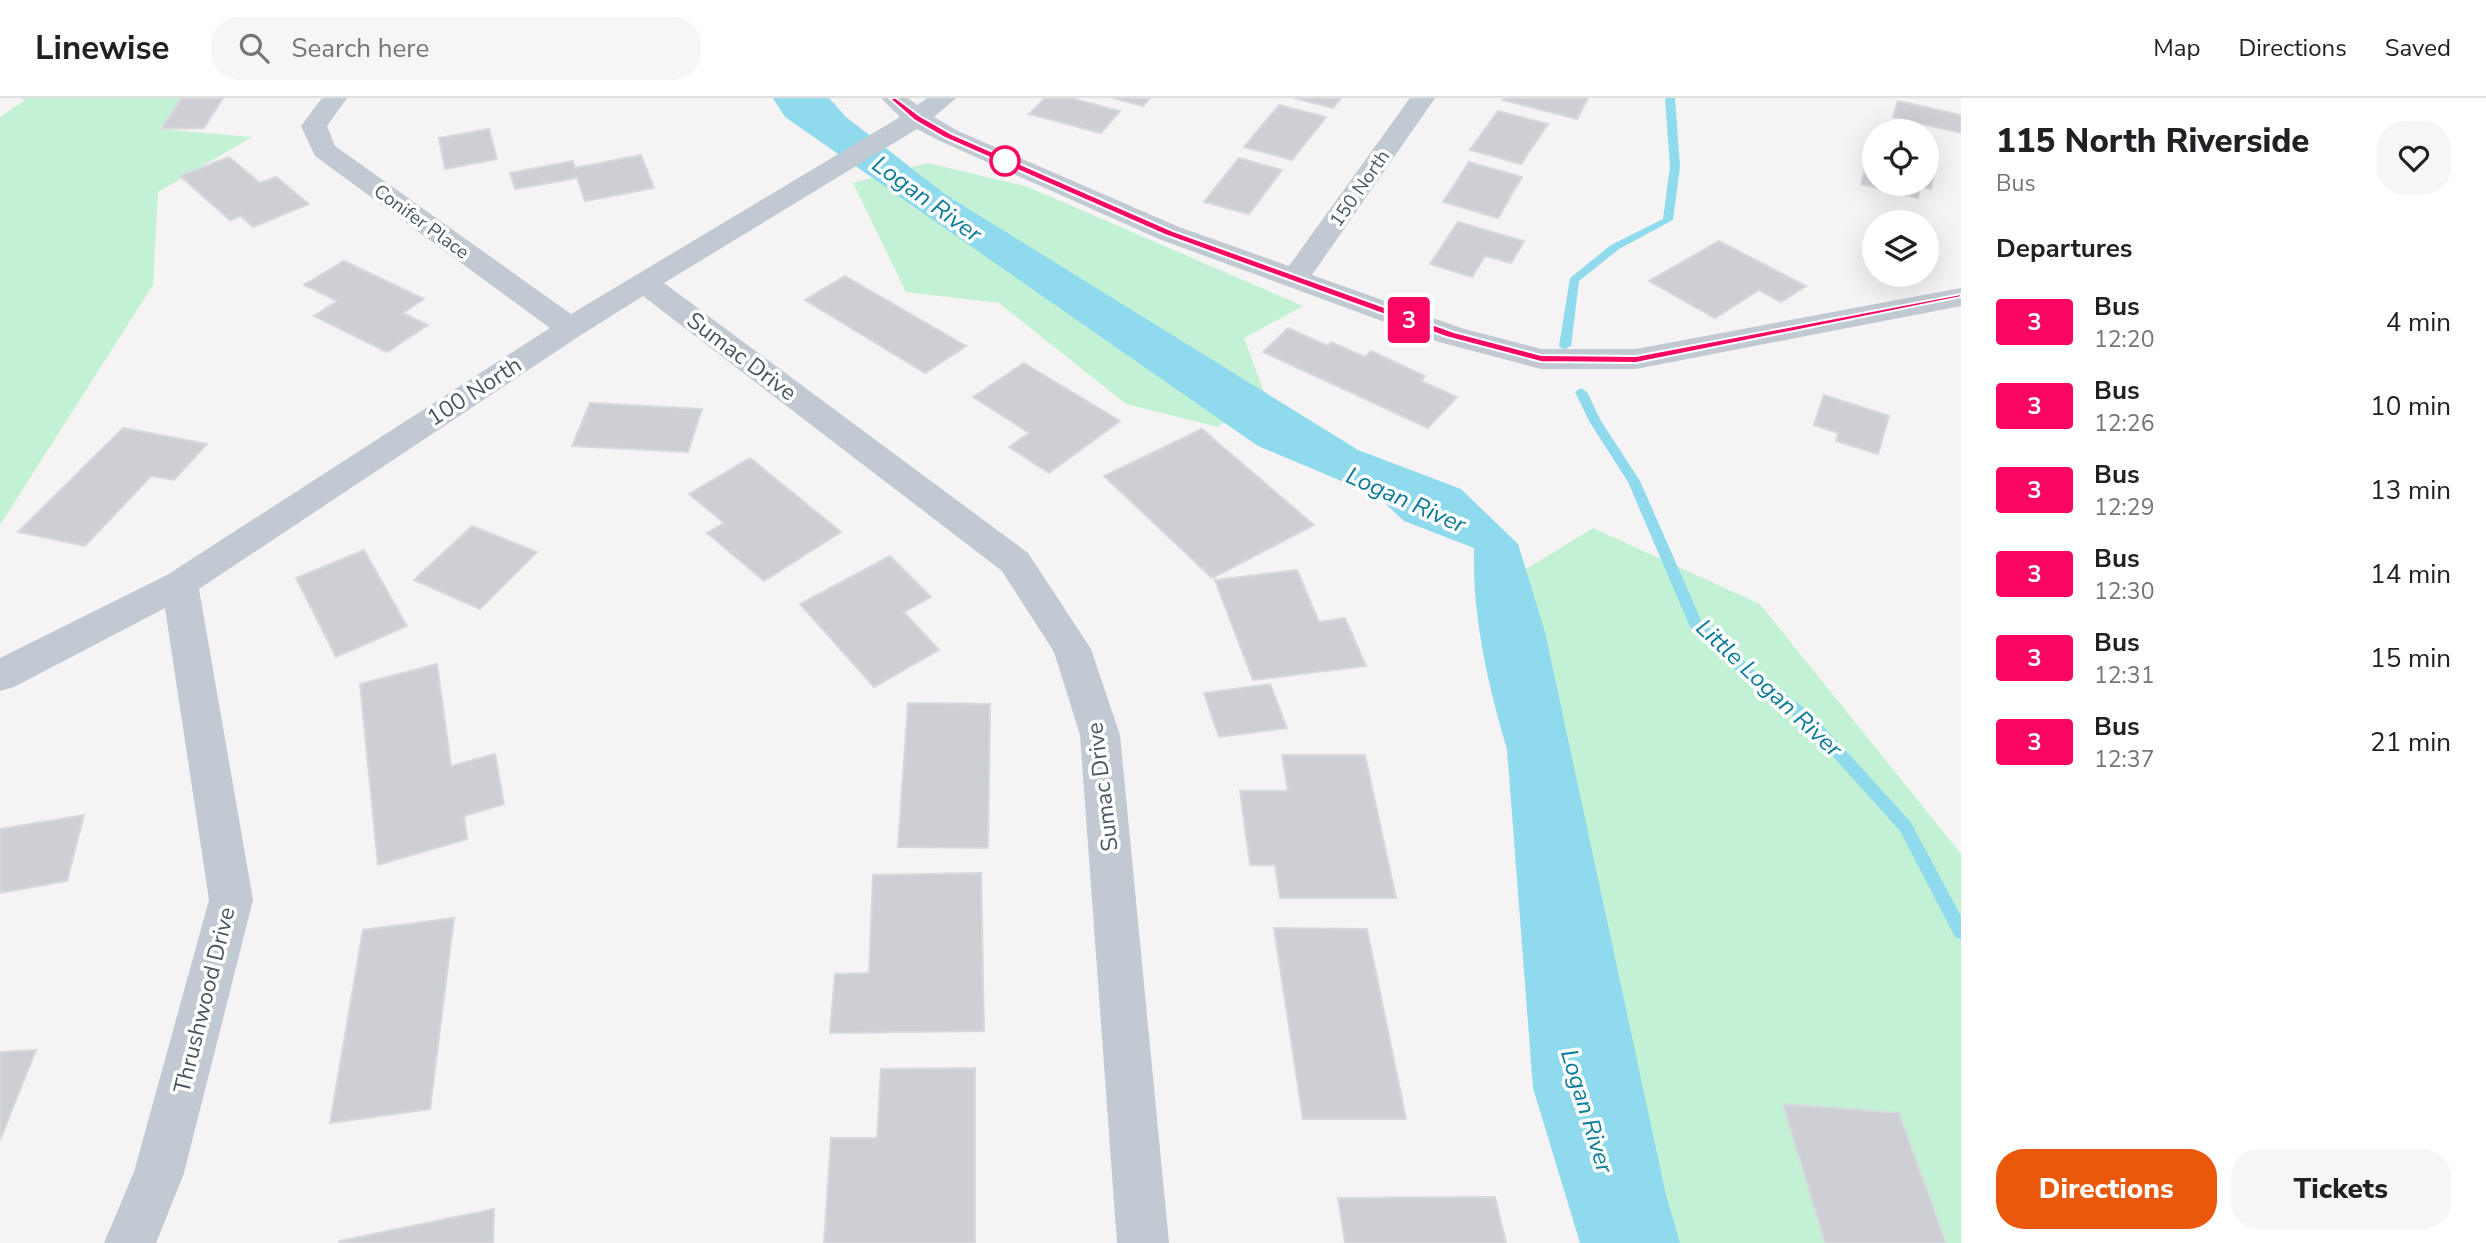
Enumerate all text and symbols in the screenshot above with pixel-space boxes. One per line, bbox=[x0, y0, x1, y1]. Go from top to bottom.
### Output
search box bbox=[211, 17, 701, 80]
text: Linewise bbox=[35, 26, 169, 71]
icon: search bbox=[235, 29, 273, 67]
text: Search here bbox=[291, 31, 429, 66]
text: Map bbox=[2153, 32, 2200, 64]
text: Directions bbox=[2238, 32, 2347, 64]
text: Saved bbox=[2385, 32, 2451, 64]
map controls bbox=[1862, 119, 1939, 287]
button: locate bbox=[1862, 119, 1939, 196]
text: 115 North Riverside bbox=[1996, 119, 2309, 164]
button: heart bbox=[2377, 121, 2451, 195]
street label: 150 North bbox=[1324, 145, 1396, 232]
unlabelled marker bbox=[990, 146, 1020, 176]
water label: Logan River bbox=[866, 148, 989, 250]
text: Bus bbox=[1996, 168, 2036, 199]
street label: Conifer Place bbox=[368, 178, 474, 265]
button: layers bbox=[1862, 210, 1939, 287]
text: Departures bbox=[1996, 231, 2132, 266]
text: Bus bbox=[2094, 289, 2140, 324]
line badge: 3 bbox=[1386, 297, 1432, 343]
text: 3 bbox=[1402, 304, 1416, 336]
street label: Sumac Drive bbox=[680, 305, 803, 408]
text: 4 min bbox=[2386, 305, 2451, 340]
text: 3 bbox=[2027, 306, 2042, 338]
text: 12:20 bbox=[2094, 324, 2154, 355]
street label: 100 North bbox=[421, 349, 528, 434]
text: Bus bbox=[2094, 373, 2140, 408]
text: 10 min bbox=[2370, 389, 2451, 424]
text: 3 bbox=[2027, 390, 2042, 422]
text: 12:26 bbox=[2094, 408, 2154, 439]
text: Bus bbox=[2094, 457, 2140, 492]
water label: Logan River bbox=[1341, 459, 1472, 541]
text: 13 min bbox=[2370, 473, 2451, 508]
text: 3 bbox=[2027, 474, 2042, 506]
text: 12:29 bbox=[2094, 492, 2154, 523]
text: Bus bbox=[2094, 541, 2140, 576]
text: 14 min bbox=[2370, 557, 2451, 592]
text: 3 bbox=[2027, 558, 2042, 590]
text: 12:30 bbox=[2094, 576, 2154, 607]
water label: Little Logan River bbox=[1689, 612, 1850, 765]
text: Bus bbox=[2094, 625, 2140, 660]
text: 15 min bbox=[2370, 641, 2451, 676]
text: 3 bbox=[2027, 642, 2042, 674]
text: 12:31 bbox=[2094, 660, 2154, 691]
text: Bus bbox=[2094, 709, 2140, 744]
street label: Sumac Drive bbox=[1079, 721, 1126, 853]
text: 21 min bbox=[2370, 725, 2451, 760]
text: 3 bbox=[2027, 726, 2042, 758]
text: 12:37 bbox=[2094, 744, 2154, 775]
street label: Thrushwood Drive bbox=[166, 904, 243, 1096]
water label: Logan River bbox=[1553, 1045, 1621, 1178]
button: Directions bbox=[1996, 1149, 2217, 1229]
button: Tickets bbox=[2231, 1149, 2451, 1229]

